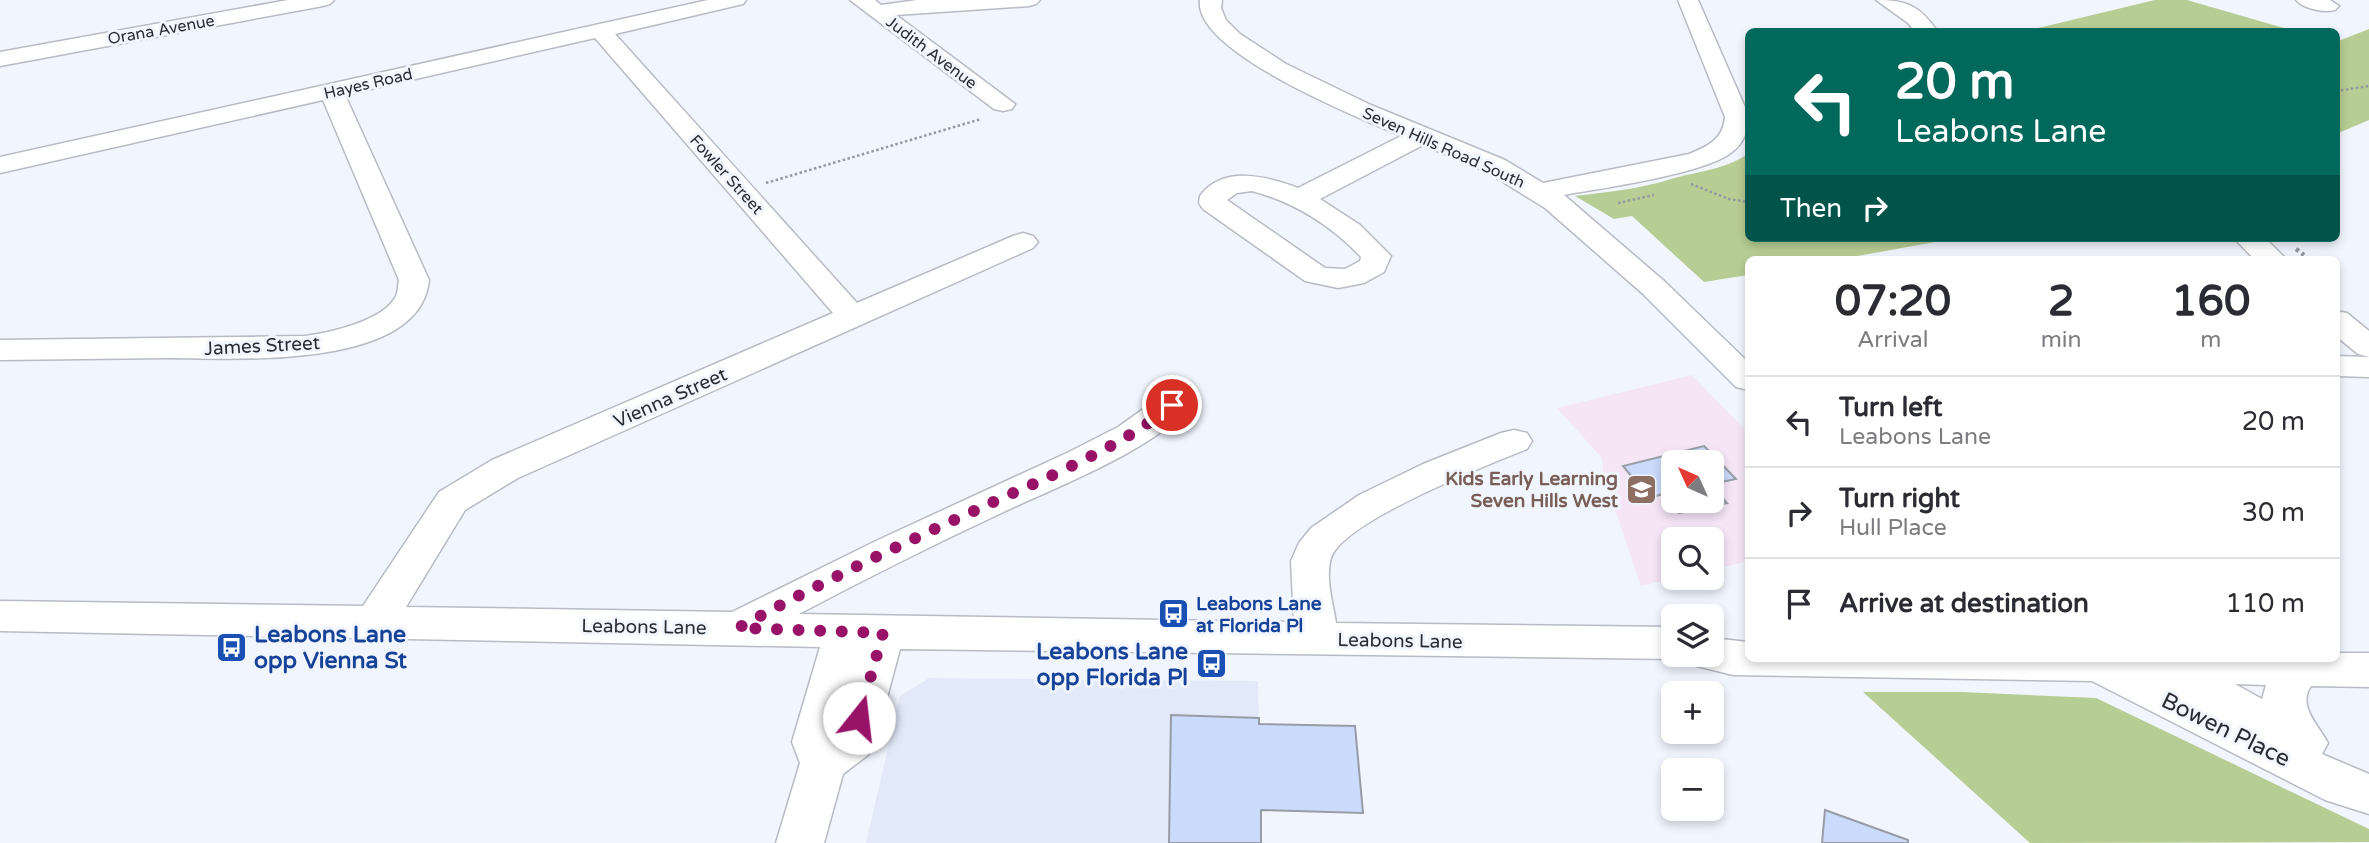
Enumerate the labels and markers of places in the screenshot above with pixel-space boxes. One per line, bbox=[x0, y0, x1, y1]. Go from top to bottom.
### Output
pin bbox=[1142, 375, 1202, 435]
place label: Kids Early Learning Seven Hills West bbox=[1445, 468, 1619, 512]
school or university icon: Kids Early Learning Seven Hills West bbox=[1624, 472, 1658, 506]
place label: Leabons Lane at Florida Pl bbox=[1196, 593, 1322, 637]
bus stop icon: Leabons Lane at Florida Pl bbox=[1156, 597, 1190, 631]
place label: Leabons Lane opp Vienna St bbox=[254, 621, 407, 675]
bus stop icon: Leabons Lane opp Vienna St bbox=[214, 630, 248, 664]
place label: Leabons Lane opp Florida Pl bbox=[1036, 638, 1188, 692]
bus stop icon: Leabons Lane opp Florida Pl bbox=[1194, 647, 1228, 681]

